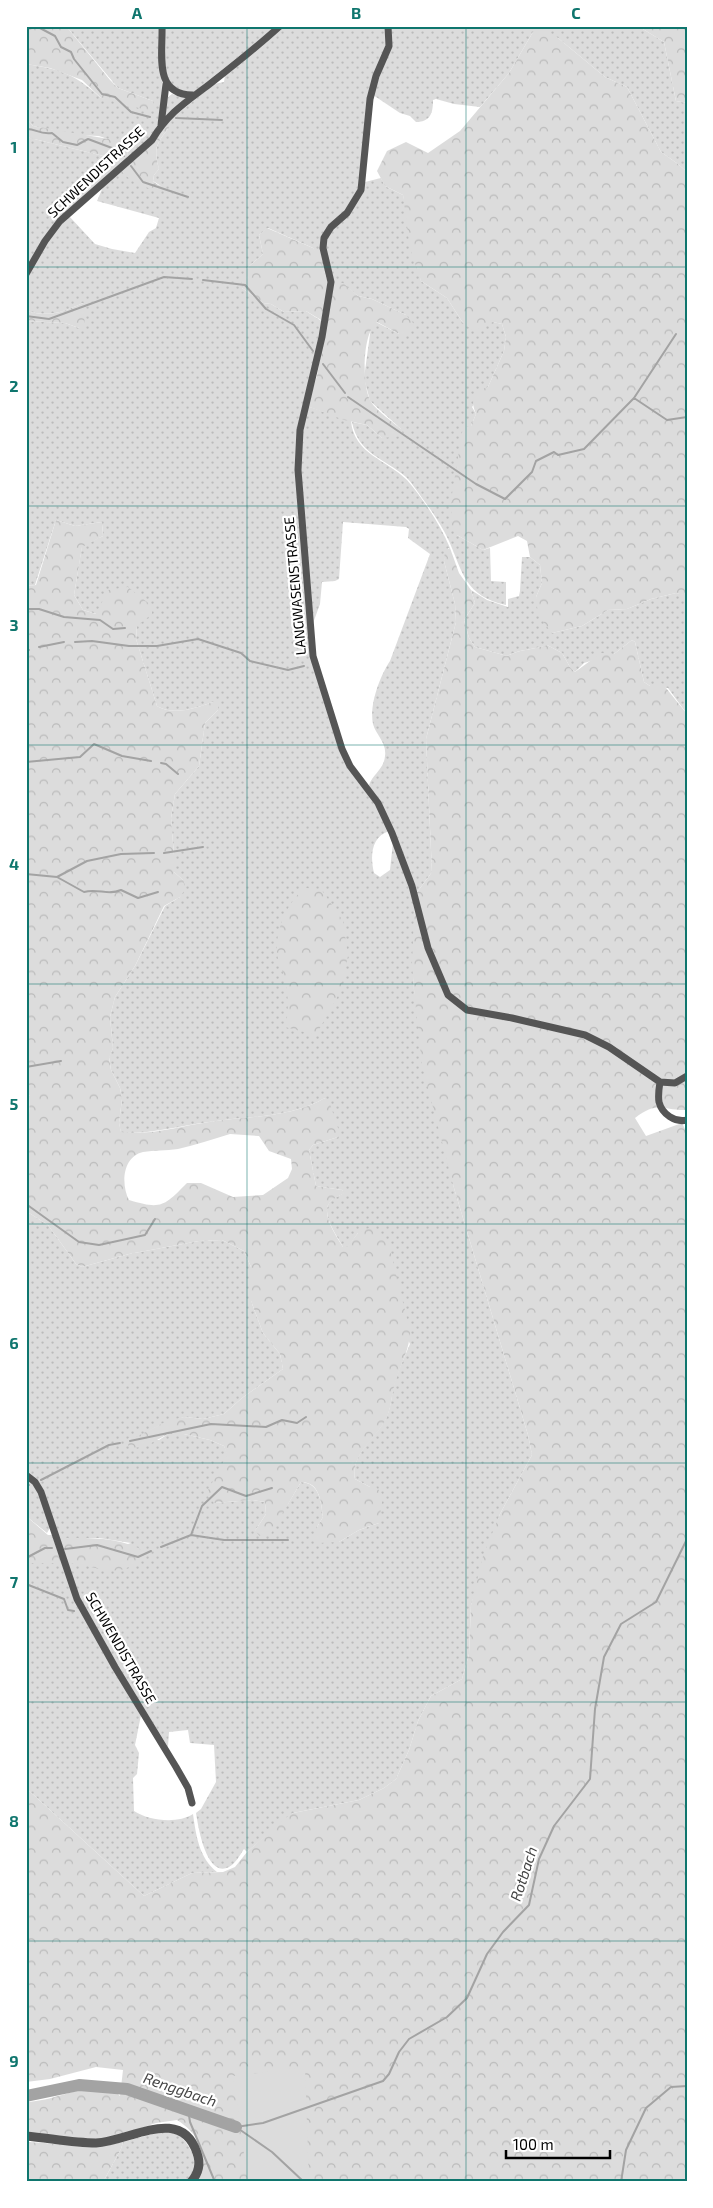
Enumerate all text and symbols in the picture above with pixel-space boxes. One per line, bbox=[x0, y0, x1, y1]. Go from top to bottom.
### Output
text: A bbox=[132, 3, 143, 22]
text: B bbox=[351, 3, 361, 22]
text: C bbox=[571, 3, 581, 22]
street label: SCHWENDISTRASSE bbox=[44, 122, 148, 221]
text: 1 bbox=[11, 137, 17, 156]
text: 2 bbox=[9, 376, 19, 395]
street label: LANGWASENSTRASSE bbox=[280, 516, 309, 656]
text: 3 bbox=[9, 615, 19, 634]
text: 4 bbox=[9, 854, 19, 873]
text: 5 bbox=[10, 1094, 19, 1113]
text: 6 bbox=[9, 1333, 19, 1352]
text: 7 bbox=[10, 1572, 19, 1591]
street label: SCHWENDISTRASSE bbox=[83, 1589, 160, 1707]
text: 8 bbox=[9, 1811, 19, 1830]
water label: Rotbach bbox=[506, 1844, 540, 1903]
text: 9 bbox=[9, 2051, 19, 2070]
water label: Renggbach bbox=[141, 2068, 219, 2110]
scale bar bbox=[506, 2128, 609, 2160]
text: 100 m bbox=[513, 2135, 554, 2153]

